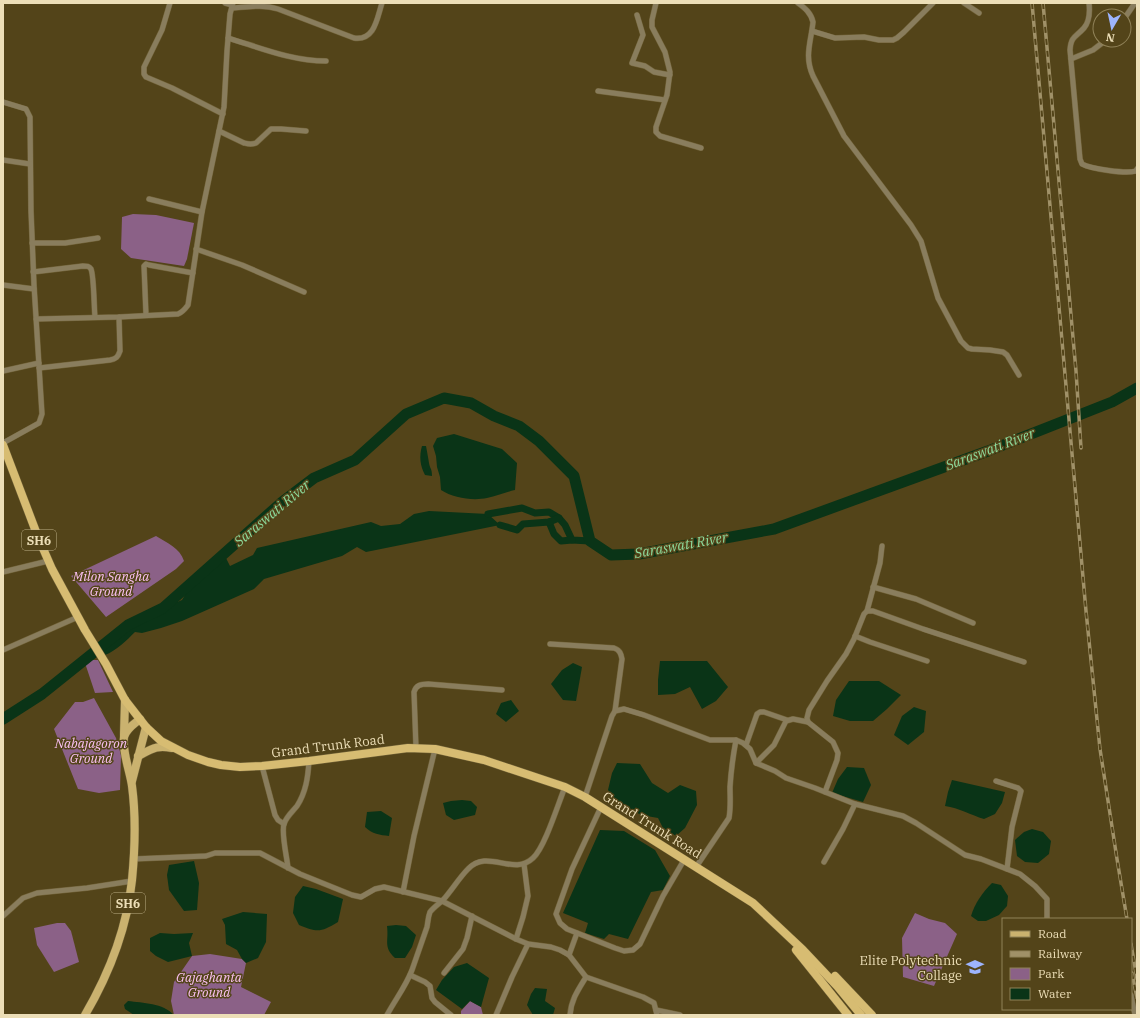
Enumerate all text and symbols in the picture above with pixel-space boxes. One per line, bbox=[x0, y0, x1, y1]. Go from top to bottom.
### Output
north arrow bbox=[1092, 8, 1132, 48]
text: N bbox=[1105, 30, 1116, 45]
water label: Saraswati River bbox=[942, 423, 1038, 475]
water label: Saraswati River bbox=[229, 475, 315, 551]
water label: Saraswati River bbox=[632, 528, 730, 562]
road number: SH6 bbox=[22, 530, 56, 550]
park label: Milon Sangha Ground bbox=[72, 568, 149, 600]
street label: Grand Trunk Road bbox=[271, 731, 386, 761]
park label: Nabajagoron Ground bbox=[54, 735, 128, 767]
street label: Grand Trunk Road bbox=[599, 788, 705, 862]
road number: SH6 bbox=[111, 893, 145, 913]
legend bbox=[1002, 918, 1132, 1010]
text: Road bbox=[1038, 926, 1067, 941]
text: Railway bbox=[1038, 946, 1083, 961]
place label: Elite Polytechnic Collage bbox=[860, 952, 962, 984]
school or university icon: Elite Polytechnic Collage bbox=[965, 957, 985, 977]
text: Park bbox=[1038, 966, 1064, 981]
park label: Gajaghanta Ground bbox=[176, 969, 242, 1001]
text: Water bbox=[1038, 986, 1072, 1001]

